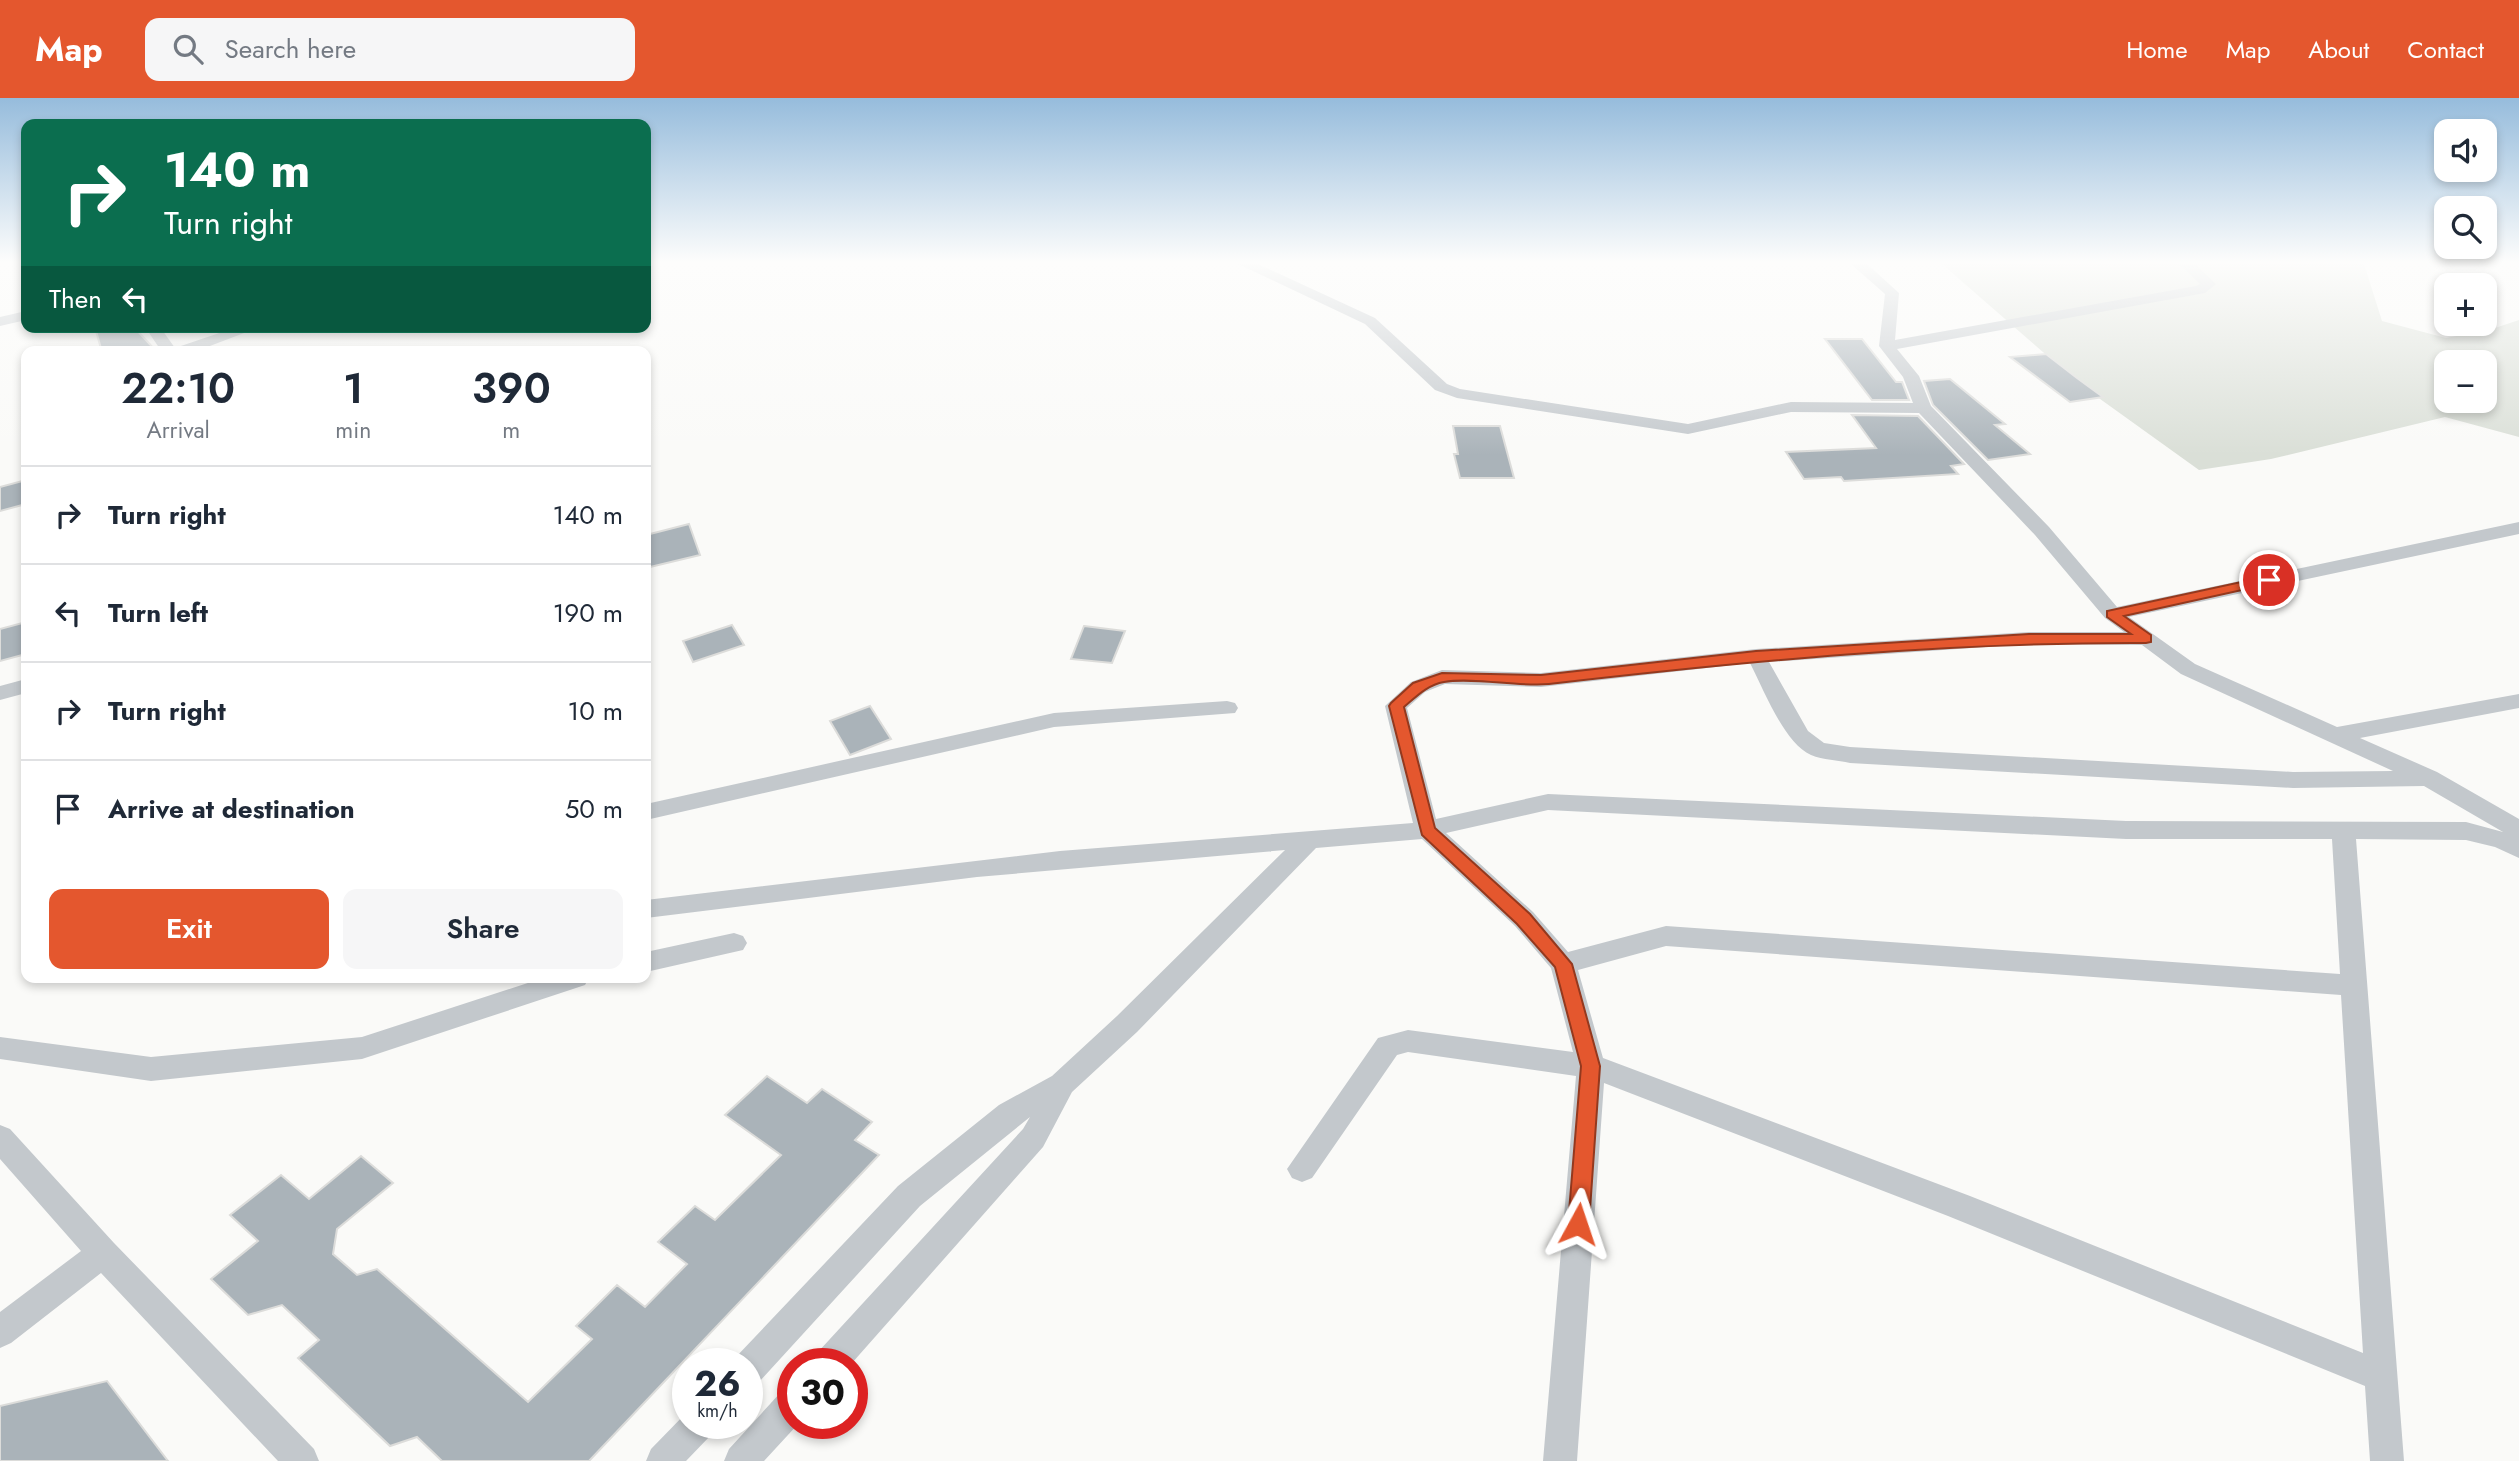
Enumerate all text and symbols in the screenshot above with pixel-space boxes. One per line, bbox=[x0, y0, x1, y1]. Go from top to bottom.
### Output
search box bbox=[145, 18, 635, 81]
text: Map bbox=[35, 26, 103, 73]
icon: search bbox=[169, 30, 207, 68]
text: Search here bbox=[225, 30, 356, 68]
text: Home bbox=[2126, 32, 2188, 67]
text: Map bbox=[2226, 32, 2270, 67]
text: About bbox=[2308, 32, 2369, 67]
text: Contact bbox=[2407, 32, 2484, 67]
map controls bbox=[2434, 119, 2497, 413]
button: sound bbox=[2434, 119, 2497, 182]
text: 140 m bbox=[164, 135, 310, 205]
icon: right bbox=[49, 147, 140, 238]
button: search bbox=[2434, 196, 2497, 259]
text: Turn right bbox=[164, 200, 293, 246]
button: + bbox=[2434, 273, 2497, 336]
text: Then bbox=[49, 280, 102, 318]
icon: left bbox=[116, 280, 154, 318]
button: − bbox=[2434, 350, 2497, 413]
text: 22:10 bbox=[121, 358, 235, 419]
text: 1 bbox=[343, 358, 364, 419]
text: 390 bbox=[472, 358, 551, 419]
text: Arrival bbox=[146, 413, 210, 447]
text: min bbox=[335, 413, 371, 447]
text: m bbox=[502, 413, 520, 447]
icon: right bbox=[49, 496, 87, 534]
text: Turn right bbox=[108, 496, 226, 534]
text: 140 m bbox=[552, 496, 623, 534]
pin bbox=[2239, 550, 2299, 610]
icon: arrive bbox=[2250, 561, 2288, 599]
icon: left bbox=[49, 594, 87, 632]
text: Turn left bbox=[108, 594, 208, 632]
text: 190 m bbox=[553, 594, 623, 632]
icon: right bbox=[49, 692, 87, 730]
text: Turn right bbox=[108, 692, 226, 730]
text: 10 m bbox=[568, 692, 623, 730]
icon: arrive bbox=[49, 790, 87, 828]
text: Arrive at destination bbox=[108, 790, 355, 828]
text: 50 m bbox=[565, 790, 623, 828]
button: Exit bbox=[49, 889, 329, 969]
button: Share bbox=[343, 889, 623, 969]
position arrow bbox=[1541, 1187, 1615, 1261]
speed limit sign: 30 bbox=[777, 1348, 868, 1439]
text: 26 bbox=[694, 1359, 741, 1409]
text: km/h bbox=[697, 1398, 738, 1424]

